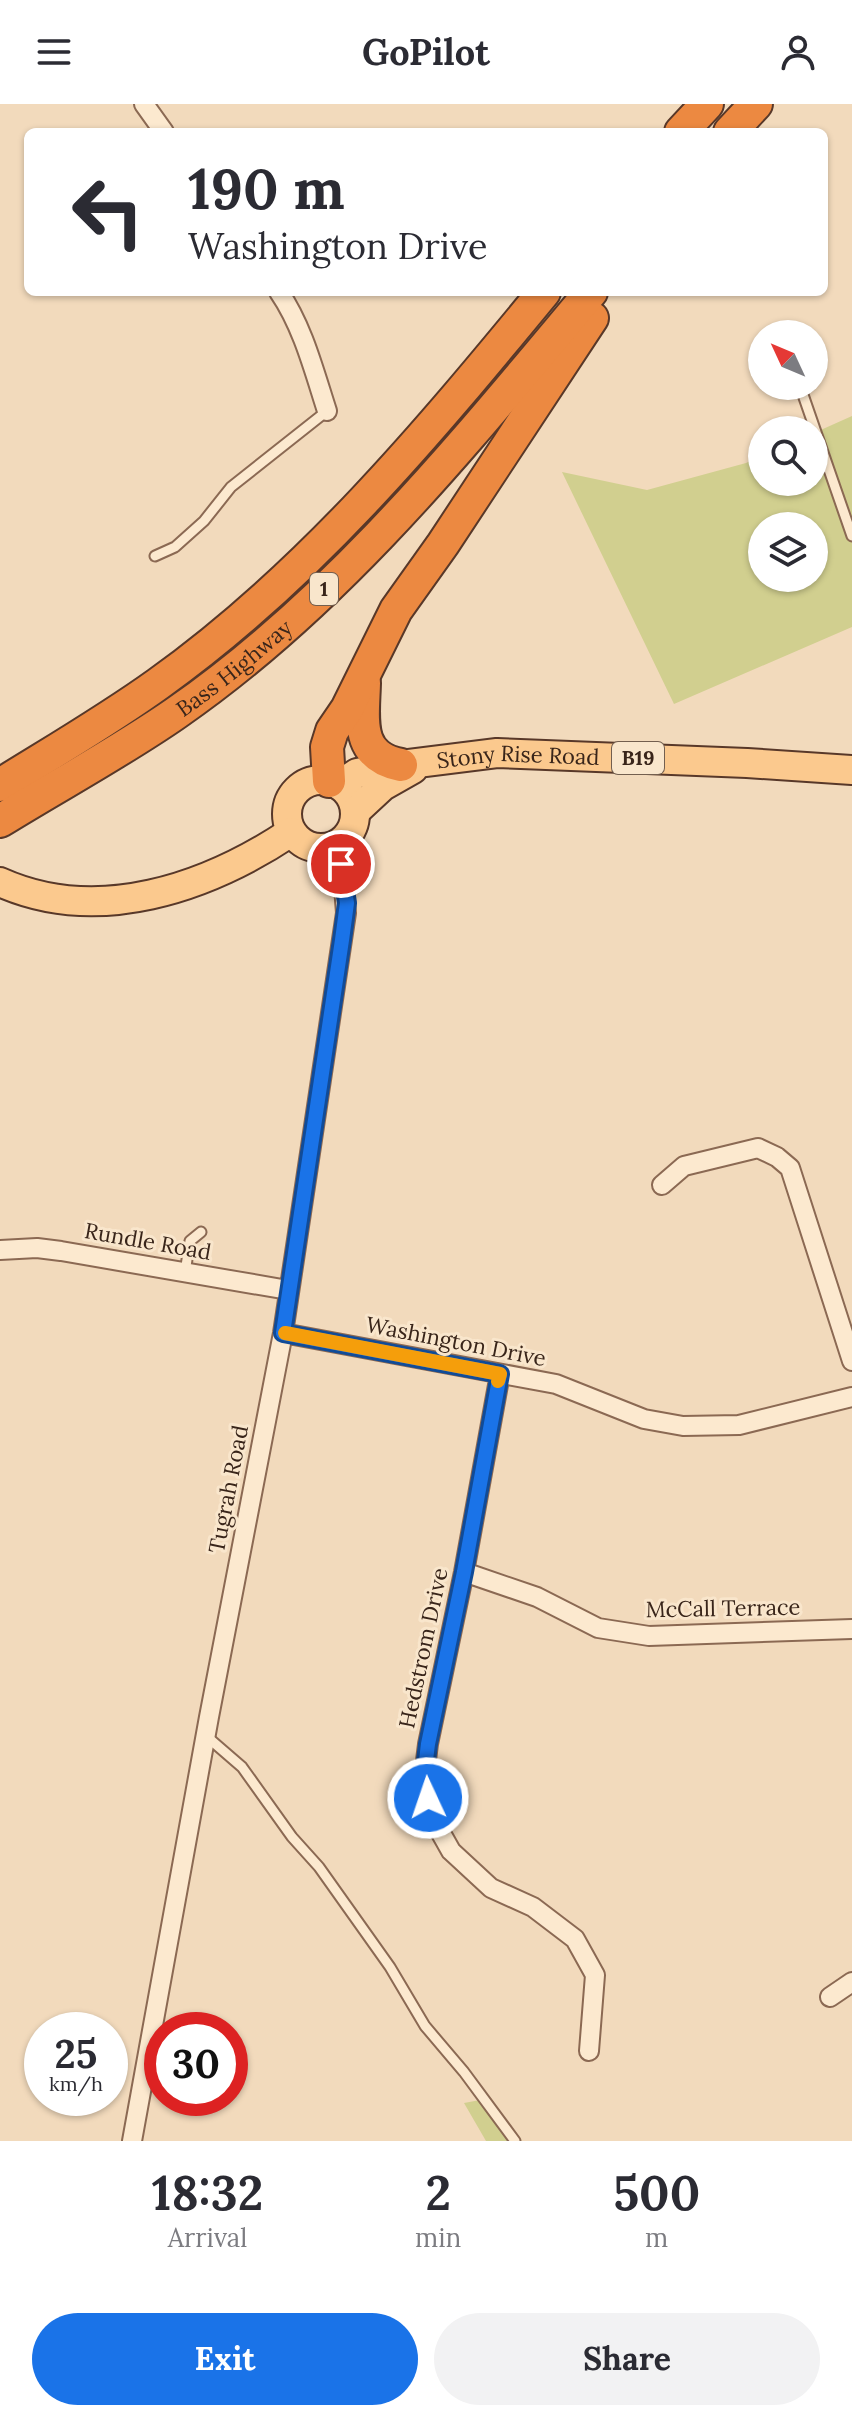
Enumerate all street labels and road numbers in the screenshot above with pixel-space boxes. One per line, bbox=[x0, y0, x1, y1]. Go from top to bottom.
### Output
road number: 1 bbox=[310, 573, 338, 605]
street label: Bass Highway bbox=[171, 613, 298, 723]
street label: Stony Rise Road bbox=[435, 739, 600, 774]
road number: B19 bbox=[612, 742, 664, 774]
street label: Rundle Road bbox=[82, 1216, 214, 1266]
street label: Washington Drive bbox=[364, 1310, 549, 1372]
street label: Tugrah Road bbox=[202, 1423, 254, 1555]
street label: Hedstrom Drive bbox=[392, 1565, 454, 1731]
street label: McCall Terrace bbox=[645, 1593, 801, 1623]

